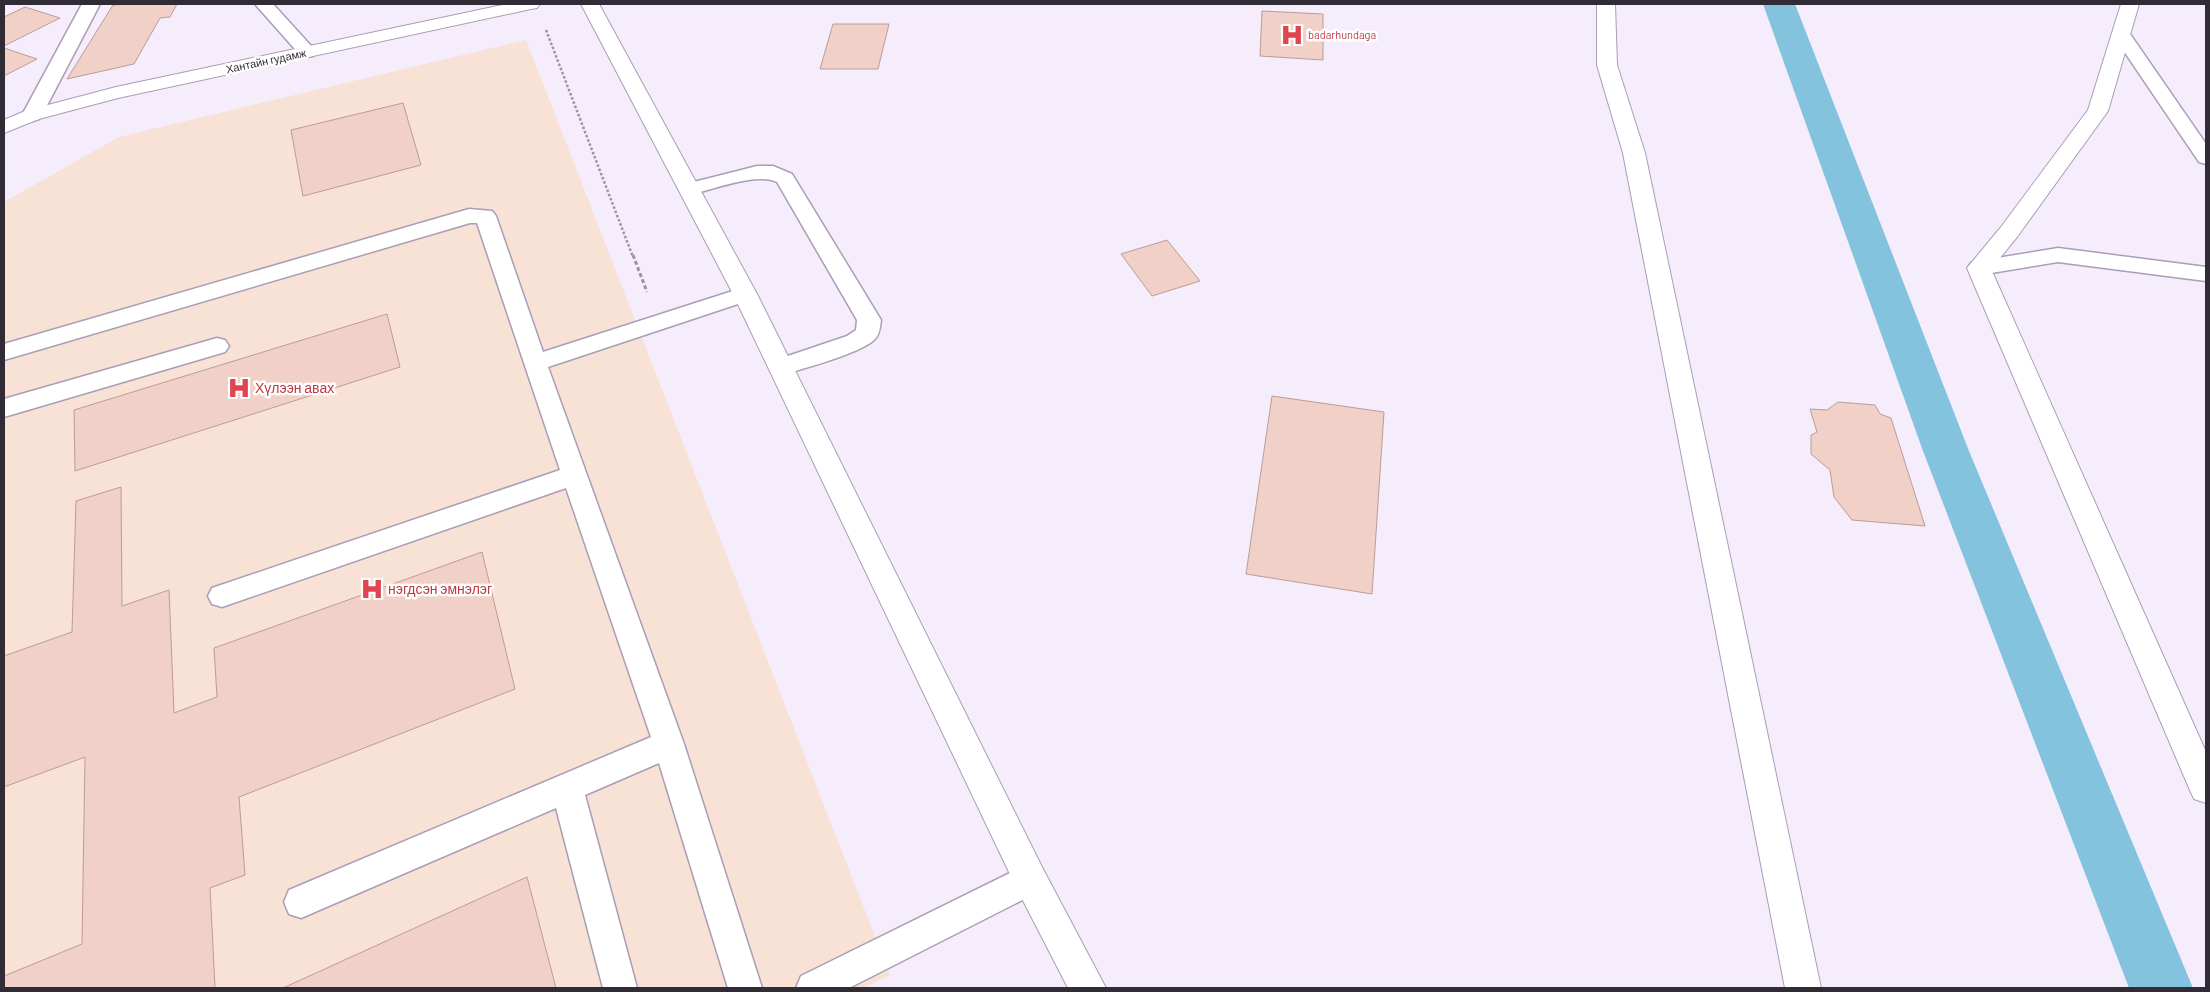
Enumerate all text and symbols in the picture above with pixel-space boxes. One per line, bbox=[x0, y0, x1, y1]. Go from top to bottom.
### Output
hospital icon: badarhundaga bbox=[1279, 22, 1305, 48]
place label: badarhundaga bbox=[1308, 28, 1376, 41]
street label: Хантайн гудамж bbox=[225, 46, 308, 75]
hospital icon: Хүлээн авах bbox=[226, 375, 252, 401]
place label: Хүлээн авах bbox=[255, 379, 334, 396]
hospital icon: нэгдсэн эмнэлэг bbox=[359, 576, 385, 602]
place label: нэгдсэн эмнэлэг bbox=[388, 580, 492, 597]

